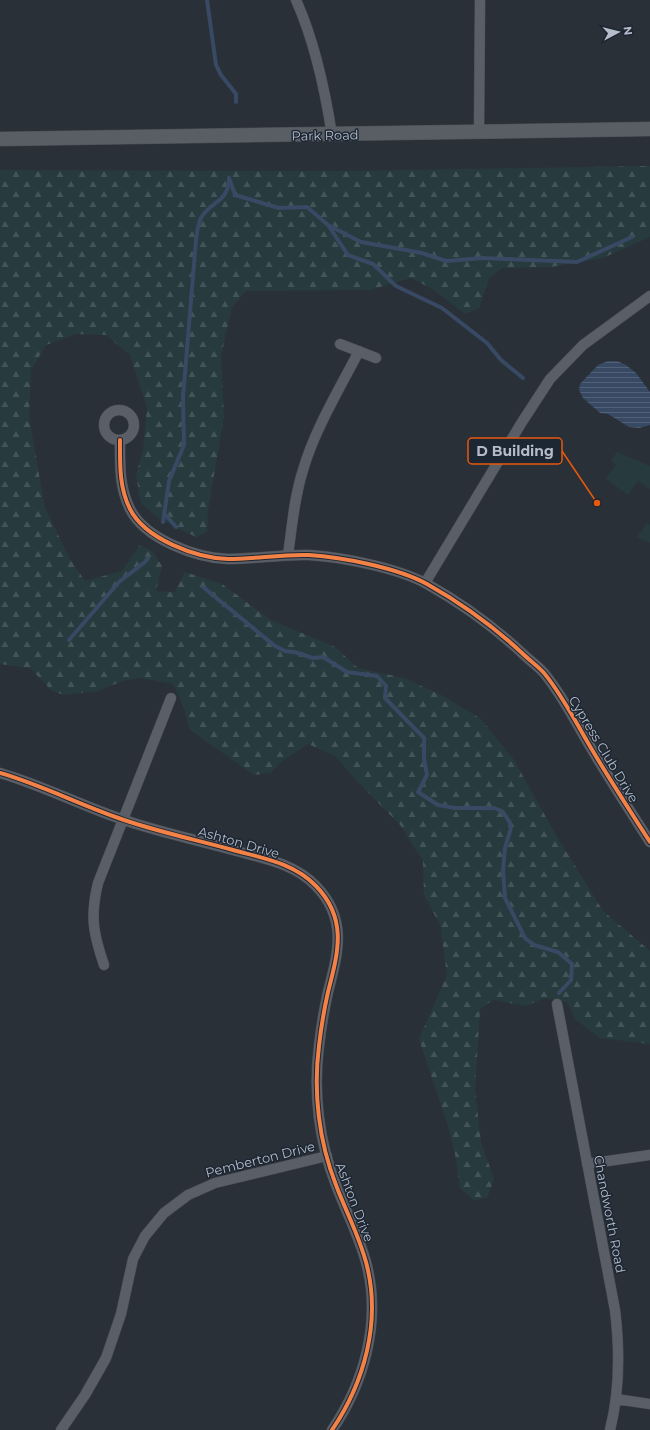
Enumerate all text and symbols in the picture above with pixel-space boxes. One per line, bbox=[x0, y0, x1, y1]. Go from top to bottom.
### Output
north arrow bbox=[598, 12, 638, 52]
text: N bbox=[620, 26, 635, 36]
street label: Park Road bbox=[291, 126, 359, 144]
callout: D Building bbox=[468, 438, 562, 464]
text: D Building bbox=[476, 442, 554, 460]
street label: Cypress Club Drive bbox=[566, 693, 642, 805]
street label: Ashton Drive bbox=[197, 823, 282, 861]
street label: Pemberton Drive bbox=[204, 1138, 317, 1180]
street label: Chandworth Road bbox=[591, 1154, 629, 1274]
street label: Ashton Drive bbox=[333, 1160, 378, 1244]

